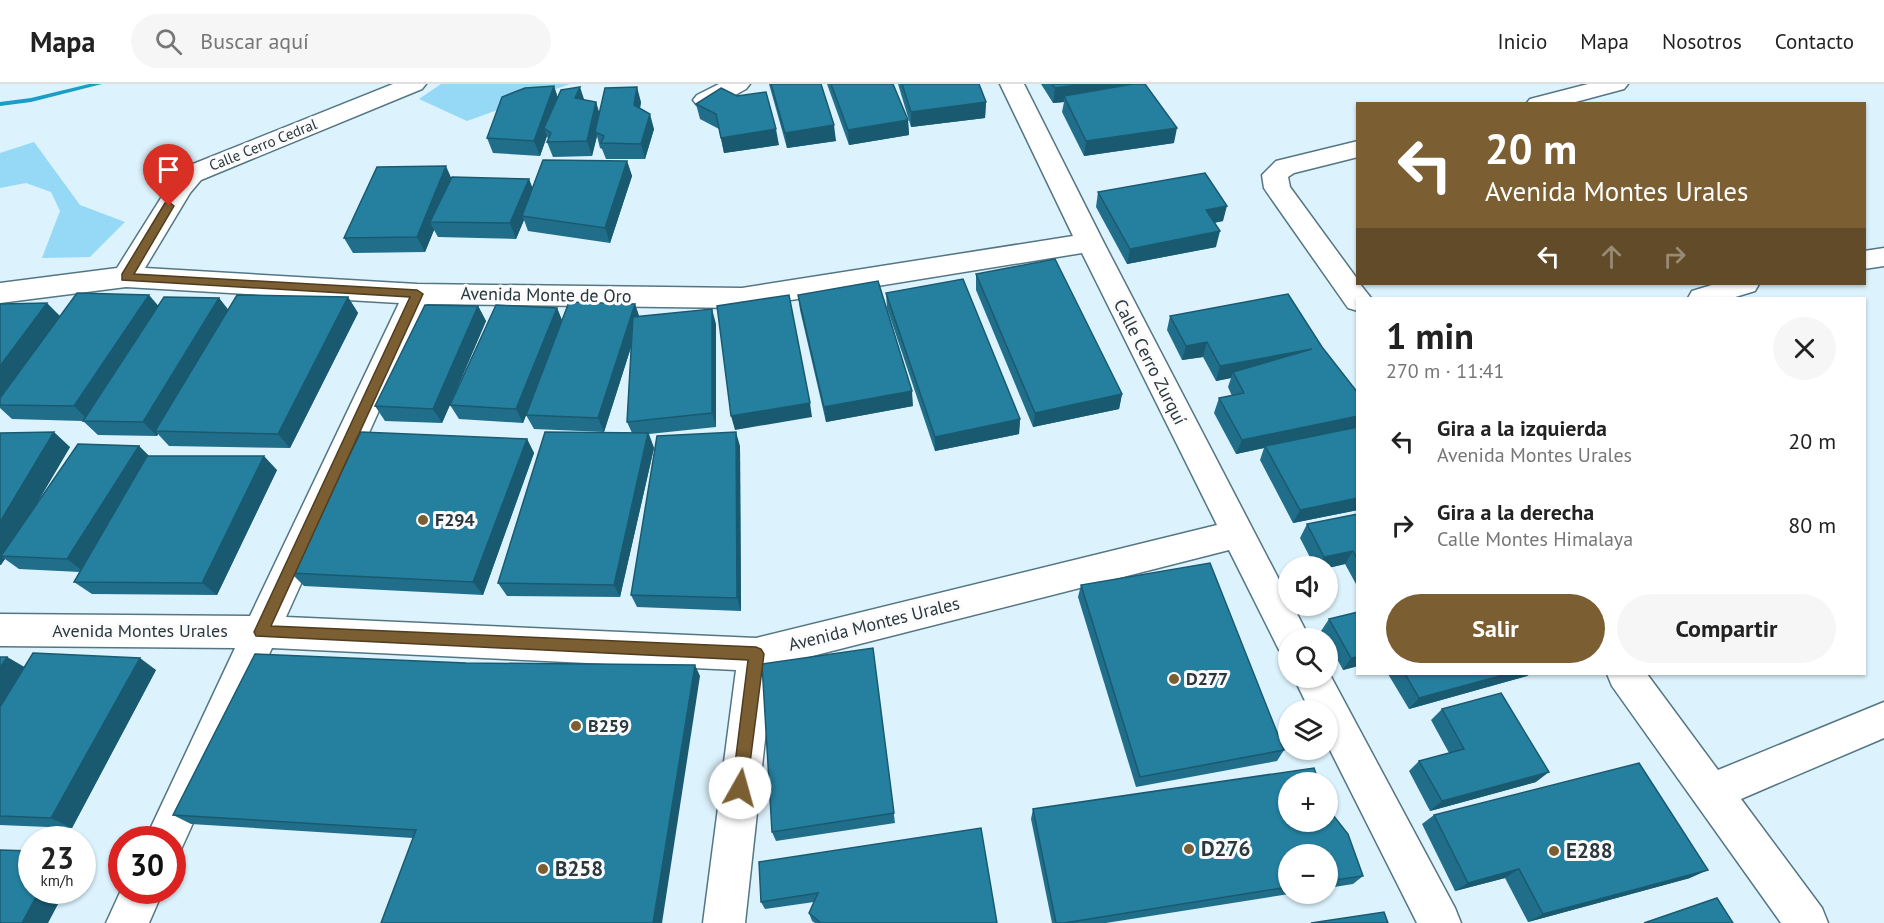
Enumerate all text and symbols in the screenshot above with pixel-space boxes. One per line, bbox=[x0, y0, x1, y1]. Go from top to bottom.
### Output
search box bbox=[131, 14, 551, 68]
text: Mapa bbox=[30, 23, 95, 60]
icon: search bbox=[152, 25, 185, 58]
text: Buscar aquí bbox=[200, 27, 309, 55]
text: Inicio bbox=[1498, 28, 1547, 55]
text: Mapa bbox=[1580, 28, 1629, 55]
text: Nosotros bbox=[1662, 28, 1742, 55]
text: Contacto bbox=[1775, 28, 1854, 55]
street label: Calle Cerro Cedral bbox=[206, 114, 320, 175]
text: 20 m bbox=[1485, 121, 1577, 176]
icon: left bbox=[1386, 126, 1464, 204]
pin bbox=[143, 144, 194, 206]
icon: arrive bbox=[152, 153, 185, 186]
text: Avenida Montes Urales bbox=[1485, 174, 1748, 208]
icon: left bbox=[1532, 240, 1565, 273]
icon: ahead bbox=[1595, 240, 1628, 273]
icon: right bbox=[1658, 240, 1691, 273]
street label: Avenida Monte de Oro bbox=[460, 282, 632, 307]
street label: Calle Cerro Zurquí bbox=[1109, 295, 1192, 429]
text: 1 min bbox=[1386, 312, 1474, 359]
button: close bbox=[1773, 317, 1836, 380]
text: 270 m · 11:41 bbox=[1386, 358, 1504, 384]
text: Gira a la izquierda bbox=[1437, 414, 1607, 442]
icon: left bbox=[1386, 425, 1419, 458]
text: 20 m bbox=[1788, 427, 1836, 455]
text: Avenida Montes Urales bbox=[1437, 442, 1632, 468]
text: Gira a la derecha bbox=[1437, 498, 1594, 526]
place label: F294 bbox=[435, 508, 475, 531]
icon: right bbox=[1386, 509, 1419, 542]
text: 80 m bbox=[1788, 511, 1836, 539]
marker: F294 bbox=[416, 513, 430, 527]
text: Calle Montes Himalaya bbox=[1437, 526, 1633, 552]
map controls bbox=[1278, 556, 1338, 904]
button: sound bbox=[1278, 556, 1338, 616]
street label: Avenida Montes Urales bbox=[786, 591, 962, 656]
button: Salir bbox=[1386, 594, 1605, 663]
button: Compartir bbox=[1617, 594, 1836, 663]
street label: Avenida Montes Urales bbox=[52, 619, 228, 642]
button: search bbox=[1278, 628, 1338, 688]
place label: D277 bbox=[1186, 667, 1228, 690]
marker: D277 bbox=[1167, 672, 1181, 686]
button: layers bbox=[1278, 700, 1338, 760]
place label: B259 bbox=[588, 714, 629, 737]
marker: B259 bbox=[569, 719, 583, 733]
position arrow bbox=[708, 756, 772, 820]
button: + bbox=[1278, 772, 1338, 832]
speed limit sign: 30 bbox=[108, 826, 186, 904]
place label: D276 bbox=[1201, 835, 1250, 862]
place label: E288 bbox=[1566, 837, 1613, 864]
text: 23 bbox=[40, 838, 74, 877]
marker: D276 bbox=[1182, 842, 1196, 856]
button: − bbox=[1278, 844, 1338, 904]
marker: E288 bbox=[1547, 844, 1561, 858]
place label: B258 bbox=[555, 855, 603, 882]
marker: B258 bbox=[536, 862, 550, 876]
text: km/h bbox=[41, 871, 73, 890]

